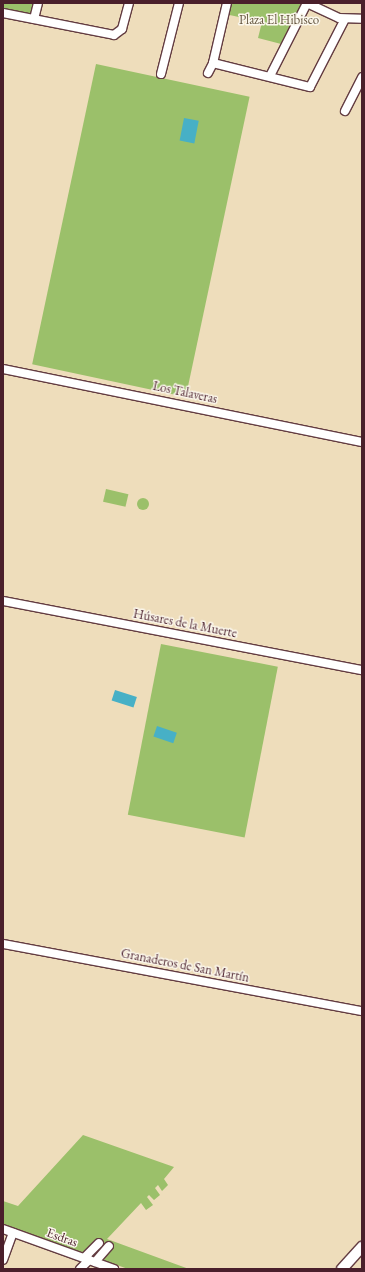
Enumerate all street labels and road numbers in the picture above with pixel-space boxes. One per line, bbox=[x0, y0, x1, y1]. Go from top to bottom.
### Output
street label: Los Talaveras bbox=[151, 379, 219, 407]
street label: Húsares de la Muerte bbox=[132, 606, 238, 642]
street label: Granaderos de San Martín bbox=[120, 946, 250, 986]
street label: Esdras bbox=[44, 1225, 80, 1251]

